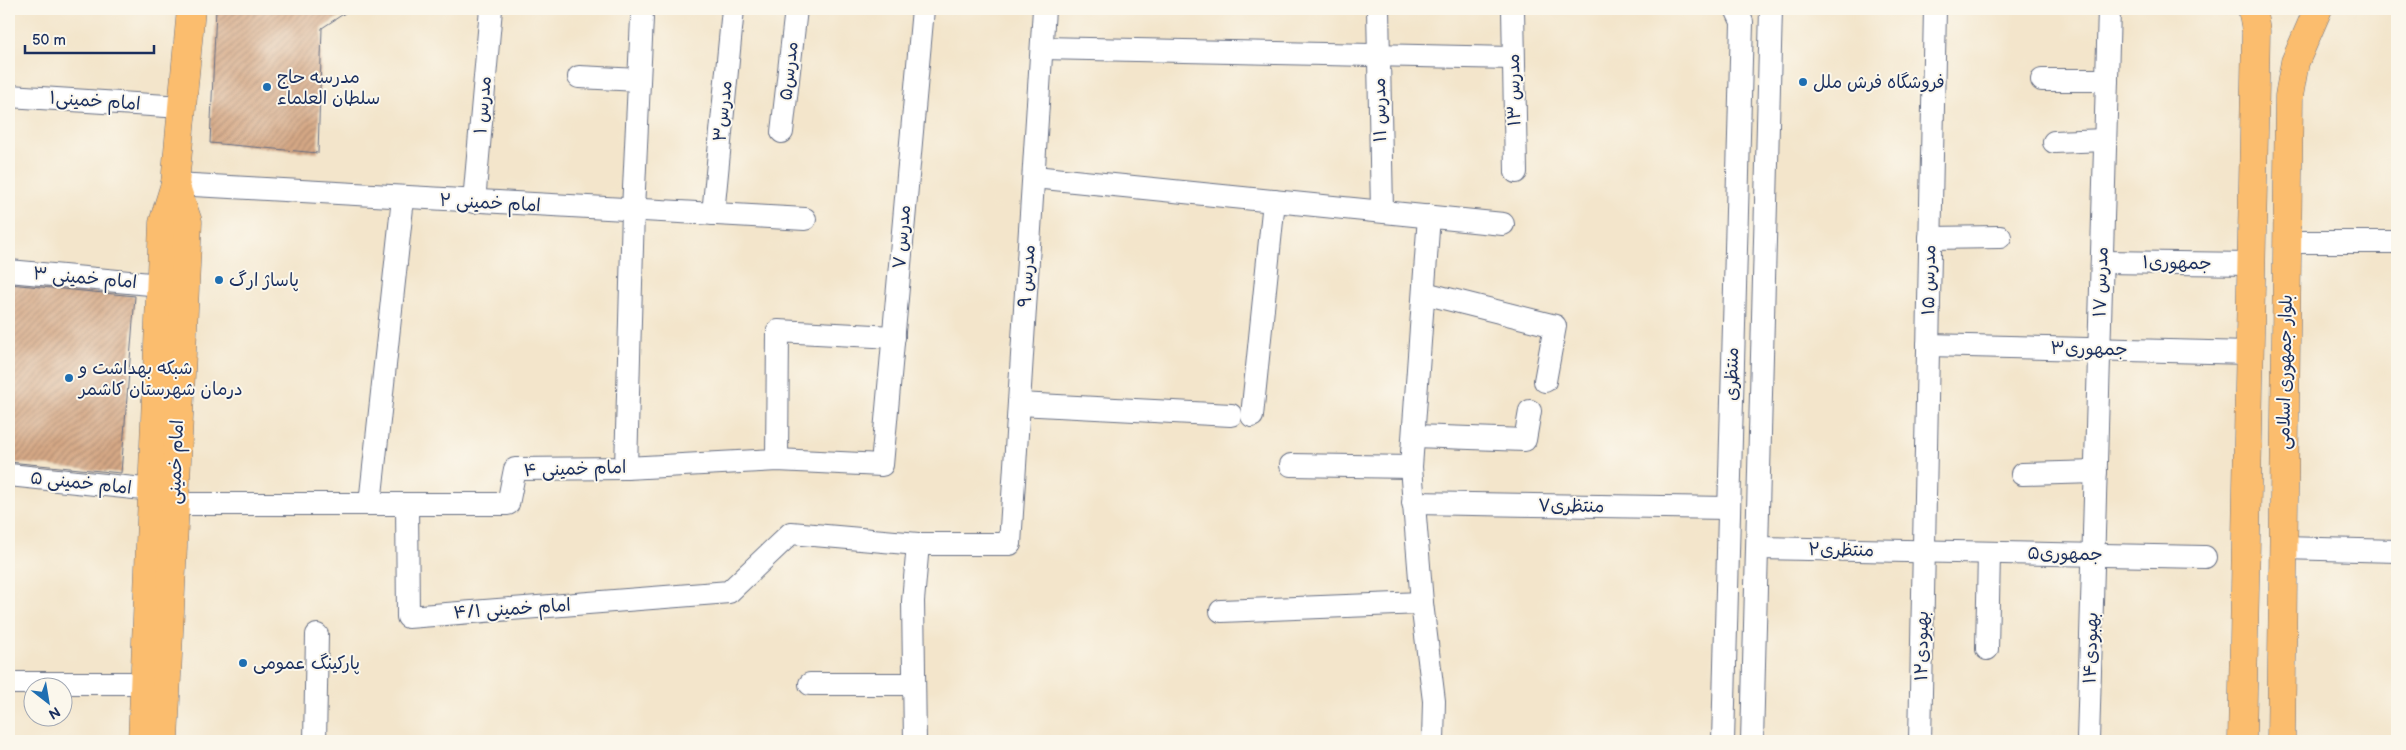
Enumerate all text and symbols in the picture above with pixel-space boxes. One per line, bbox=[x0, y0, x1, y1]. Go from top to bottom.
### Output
scale bar bbox=[25, 22, 154, 54]
text: 50 m bbox=[32, 31, 66, 50]
street label: مدرس۵ bbox=[775, 40, 803, 102]
street label: مدرس ۱۳ bbox=[1503, 53, 1525, 127]
place label: مدرسه حاج سلطان العلماء bbox=[277, 67, 380, 109]
place label: فروشگاه فرش ملل bbox=[1813, 72, 1945, 93]
street label: مدرس ۱ bbox=[470, 75, 496, 135]
marker: فروشگاه فرش ملل bbox=[1797, 76, 1809, 88]
street label: مدرس ۱۱ bbox=[1369, 77, 1391, 143]
street label: مدرس۳ bbox=[709, 79, 737, 143]
marker: مدرسه حاج سلطان العلماء bbox=[261, 81, 273, 93]
street label: امام خمینی۱ bbox=[49, 87, 141, 118]
street label: امام خمینی ۲ bbox=[438, 190, 541, 219]
street label: مدرس ۷ bbox=[889, 204, 915, 270]
street label: مدرس ۹ bbox=[1014, 244, 1040, 308]
street label: مدرس ۱۵ bbox=[1918, 245, 1940, 315]
street label: مدرس ۱۷ bbox=[2089, 246, 2113, 318]
street label: جمهوری۱ bbox=[2142, 252, 2212, 275]
street label: امام خمینی ۳ bbox=[32, 263, 138, 296]
place label: پاساژ ارگ bbox=[229, 270, 299, 292]
marker: پاساژ ارگ bbox=[213, 274, 225, 286]
street label: بلوار جمهوری اسلامی bbox=[2273, 294, 2298, 450]
street label: جمهوری۳ bbox=[2050, 338, 2128, 361]
street label: منتظری bbox=[1721, 347, 1743, 401]
place label: شبکه بهداشت و درمان شهرستان کاشمر bbox=[77, 358, 243, 400]
marker: شبکه بهداشت و درمان شهرستان کاشمر bbox=[63, 372, 75, 384]
street label: امام خمینی bbox=[164, 419, 191, 505]
street label: امام خمینی ۴ bbox=[523, 457, 627, 484]
street label: امام خمینی ۵ bbox=[29, 467, 133, 502]
street label: منتظری۷ bbox=[1538, 495, 1604, 517]
street label: منتظری۲ bbox=[1808, 539, 1874, 561]
street label: جمهوری۵ bbox=[2027, 543, 2103, 566]
street label: امام خمینی ۴/۱ bbox=[453, 594, 572, 627]
street label: بهبودی۱۲ bbox=[1911, 611, 1933, 681]
street label: بهبودی۱۴ bbox=[2079, 612, 2103, 684]
place label: پارکینگ عمومی bbox=[253, 653, 360, 675]
marker: پارکینگ عمومی bbox=[237, 657, 249, 669]
north arrow bbox=[22, 678, 72, 728]
text: N bbox=[46, 703, 63, 723]

